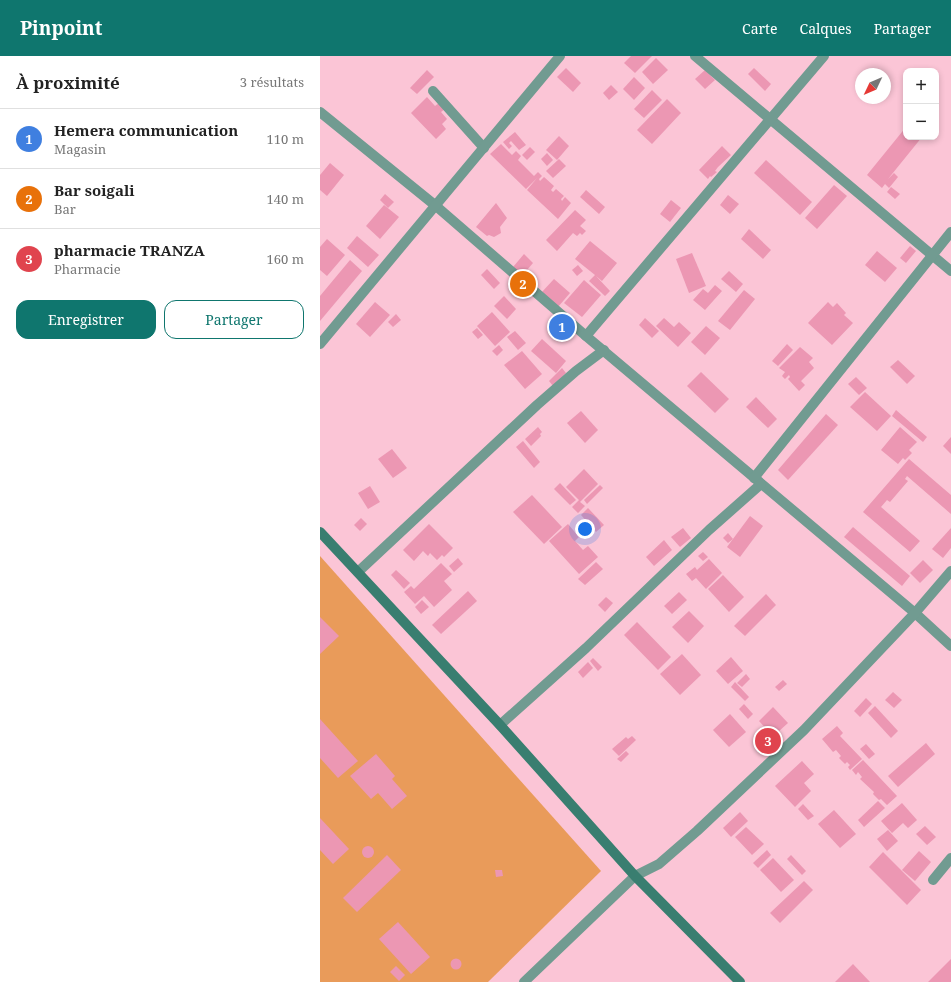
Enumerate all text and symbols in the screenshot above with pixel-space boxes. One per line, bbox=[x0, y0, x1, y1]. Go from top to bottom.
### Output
text: Pinpoint bbox=[20, 15, 102, 41]
text: Carte bbox=[742, 19, 778, 38]
text: Calques bbox=[800, 19, 852, 38]
text: Partager bbox=[874, 19, 931, 38]
north arrow bbox=[855, 68, 891, 104]
map controls bbox=[903, 68, 939, 140]
button: + bbox=[903, 68, 939, 104]
text: À proximité bbox=[16, 71, 120, 94]
text: 3 résultats bbox=[240, 73, 304, 91]
button: − bbox=[903, 104, 939, 140]
text: Hemera communication bbox=[54, 120, 238, 140]
text: 1 bbox=[25, 130, 33, 148]
text: 110 m bbox=[267, 130, 304, 148]
text: Magasin bbox=[54, 140, 106, 158]
text: Bar soigali bbox=[54, 180, 135, 200]
text: 2 bbox=[25, 190, 33, 208]
text: 140 m bbox=[267, 190, 304, 208]
text: Bar bbox=[54, 200, 76, 218]
text: pharmacie TRANZA bbox=[54, 240, 205, 260]
text: 3 bbox=[25, 250, 33, 268]
text: 160 m bbox=[267, 250, 304, 268]
text: Pharmacie bbox=[54, 260, 121, 278]
pin: 2 bbox=[510, 269, 536, 299]
button: Enregistrer bbox=[16, 300, 156, 339]
button: Partager bbox=[164, 300, 304, 339]
pin: 1 bbox=[549, 312, 575, 342]
your location bbox=[575, 519, 595, 539]
pin: 3 bbox=[755, 726, 781, 756]

